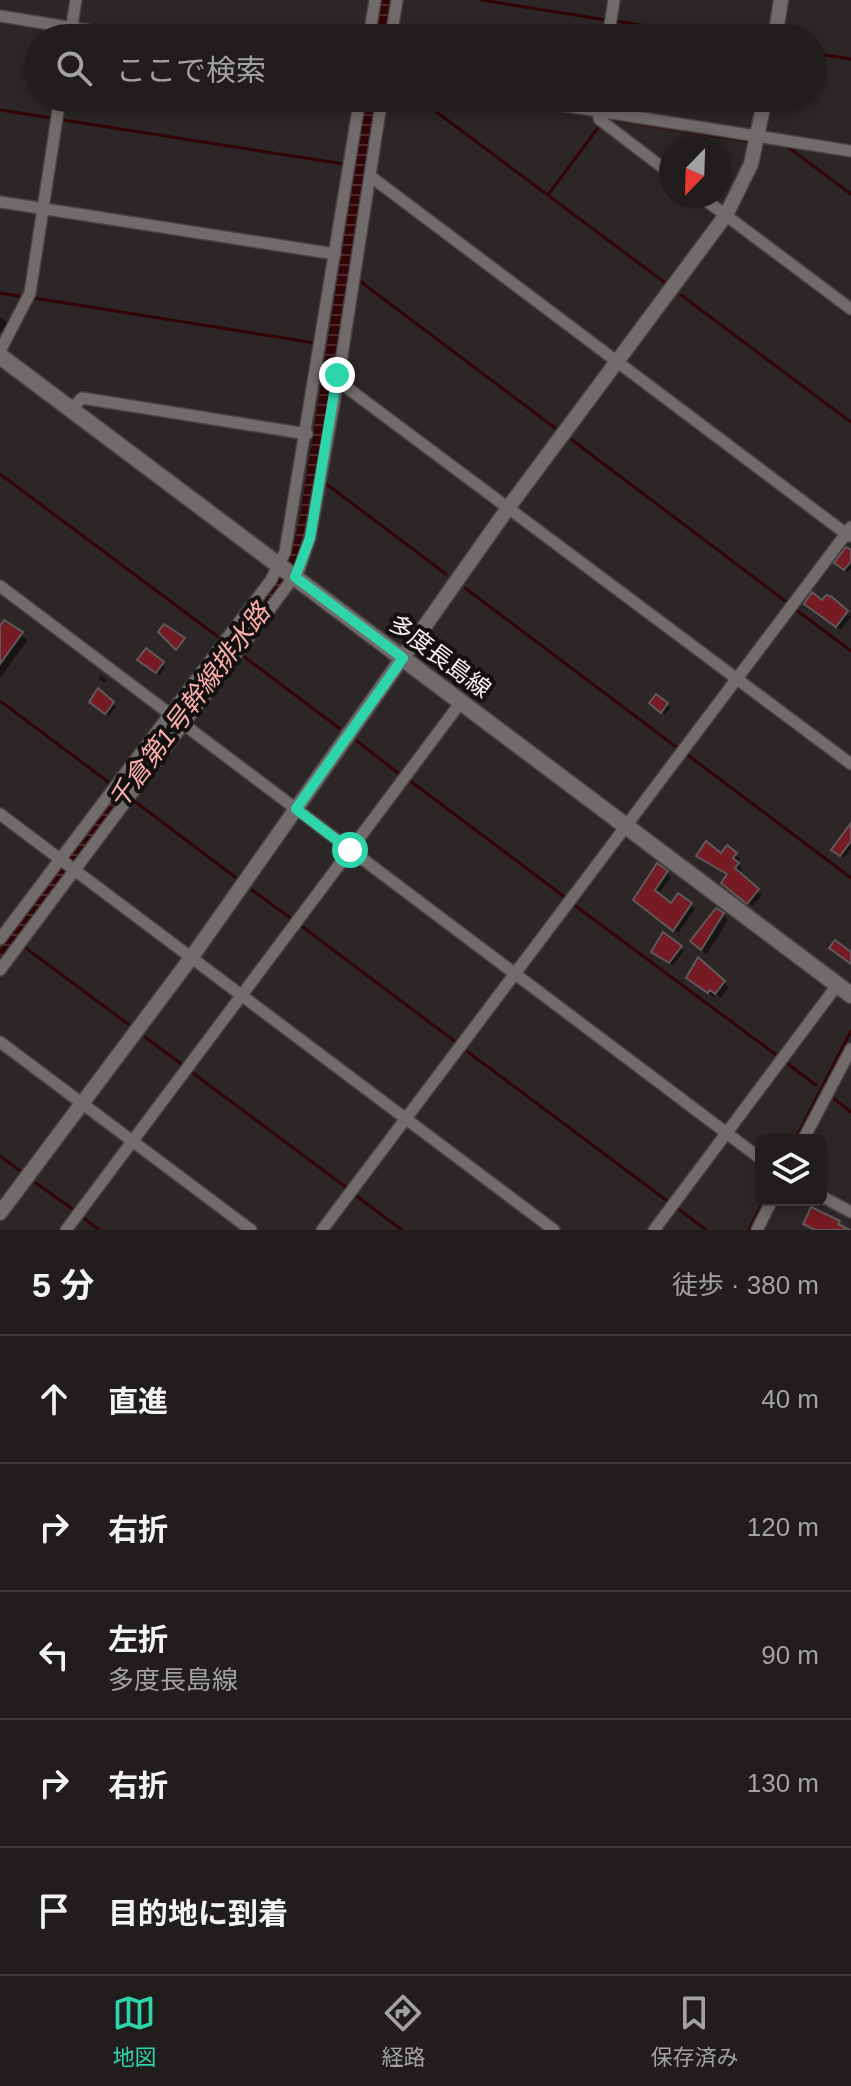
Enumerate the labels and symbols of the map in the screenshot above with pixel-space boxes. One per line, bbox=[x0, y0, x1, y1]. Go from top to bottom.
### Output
north arrow bbox=[659, 136, 731, 208]
route end bbox=[319, 357, 355, 393]
water label: 千倉第1号幹線排水路 bbox=[102, 596, 277, 814]
street label: 多度長島線 bbox=[384, 609, 496, 703]
route start bbox=[332, 832, 368, 868]

